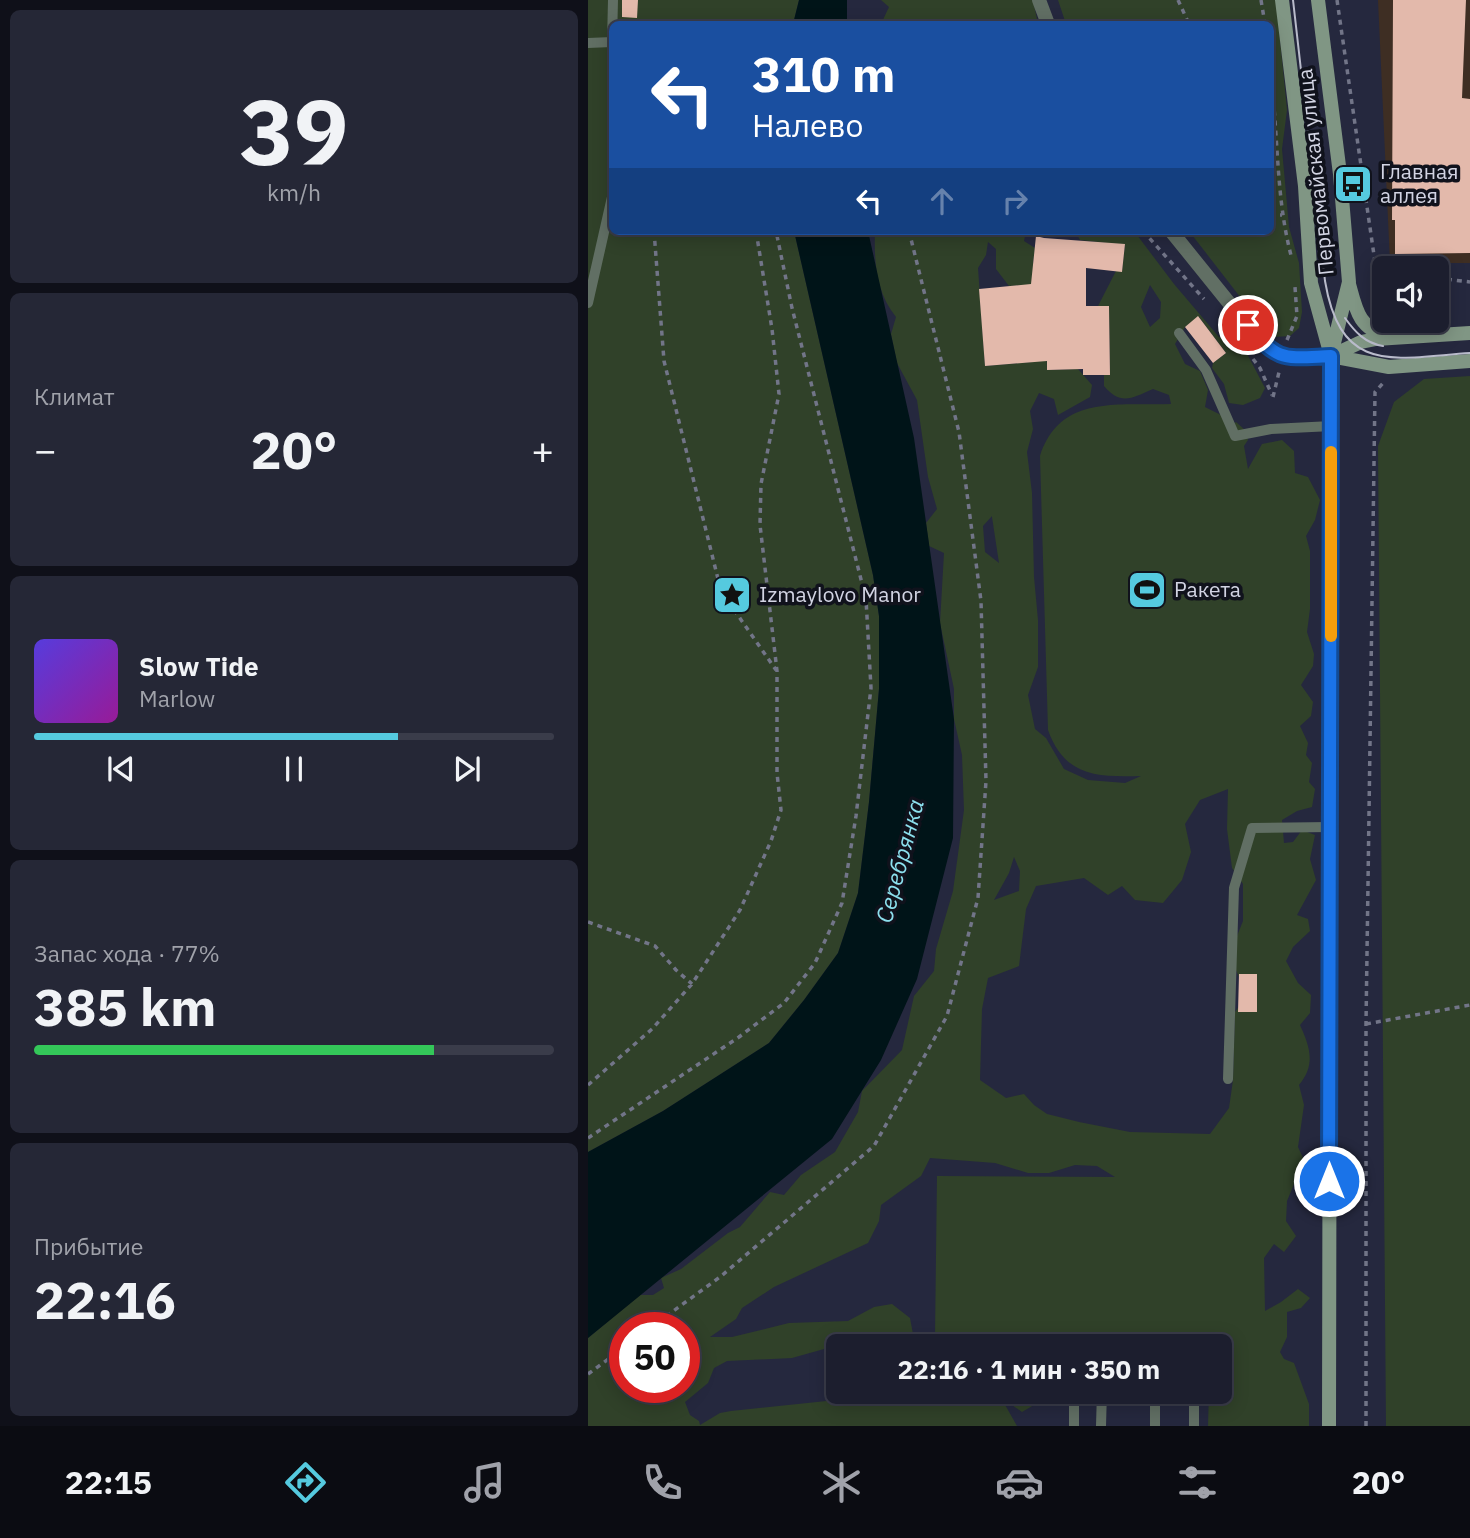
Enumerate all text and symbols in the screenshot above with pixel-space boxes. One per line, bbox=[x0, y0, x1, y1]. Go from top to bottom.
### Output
text: 310 m bbox=[752, 42, 896, 105]
icon: left bbox=[637, 49, 728, 140]
street label: Первомайская улица bbox=[1290, 68, 1340, 277]
text: 39 bbox=[239, 72, 349, 190]
text: Налево bbox=[752, 104, 863, 146]
place label: Главная аллея bbox=[1380, 157, 1459, 209]
bus stop icon: Главная аллея bbox=[1332, 163, 1374, 205]
text: km/h bbox=[267, 177, 321, 207]
icon: left bbox=[850, 182, 888, 220]
icon: ahead bbox=[923, 182, 961, 220]
icon: right bbox=[996, 182, 1034, 220]
map controls bbox=[1372, 256, 1449, 333]
button: sound bbox=[1372, 256, 1449, 333]
pin bbox=[1218, 295, 1278, 355]
icon: arrive bbox=[1229, 306, 1267, 344]
text: Климат bbox=[34, 381, 115, 411]
text: 20° bbox=[251, 416, 337, 483]
text: − bbox=[34, 425, 57, 474]
text: + bbox=[531, 425, 554, 474]
sports icon: Ракета bbox=[1126, 569, 1168, 611]
place icon: Izmaylovo Manor bbox=[711, 574, 753, 616]
place label: Ракета bbox=[1174, 575, 1241, 603]
place label: Izmaylovo Manor bbox=[759, 580, 921, 608]
text: Slow Tide bbox=[139, 649, 259, 683]
text: Marlow bbox=[139, 683, 215, 713]
icon: previous bbox=[102, 750, 140, 788]
icon: pause bbox=[275, 750, 313, 788]
icon: next bbox=[448, 750, 486, 788]
water label: Серебрянка bbox=[868, 796, 930, 926]
text: Запас хода · 77% bbox=[34, 938, 220, 968]
text: 385 km bbox=[34, 973, 216, 1040]
position arrow bbox=[1292, 1144, 1366, 1218]
text: Прибытие bbox=[34, 1231, 143, 1261]
text: 22:16 bbox=[34, 1266, 176, 1333]
speed limit sign: 50 bbox=[609, 1312, 700, 1403]
text: 22:16 · 1 мин · 350 m bbox=[898, 1352, 1160, 1386]
icon: directions bbox=[281, 1458, 330, 1507]
icon: music bbox=[460, 1458, 509, 1507]
icon: phone bbox=[638, 1458, 687, 1507]
icon: climate bbox=[817, 1458, 866, 1507]
icon: car bbox=[995, 1458, 1044, 1507]
icon: filters bbox=[1173, 1458, 1222, 1507]
text: 22:15 bbox=[65, 1461, 152, 1503]
text: 20° bbox=[1352, 1461, 1405, 1503]

